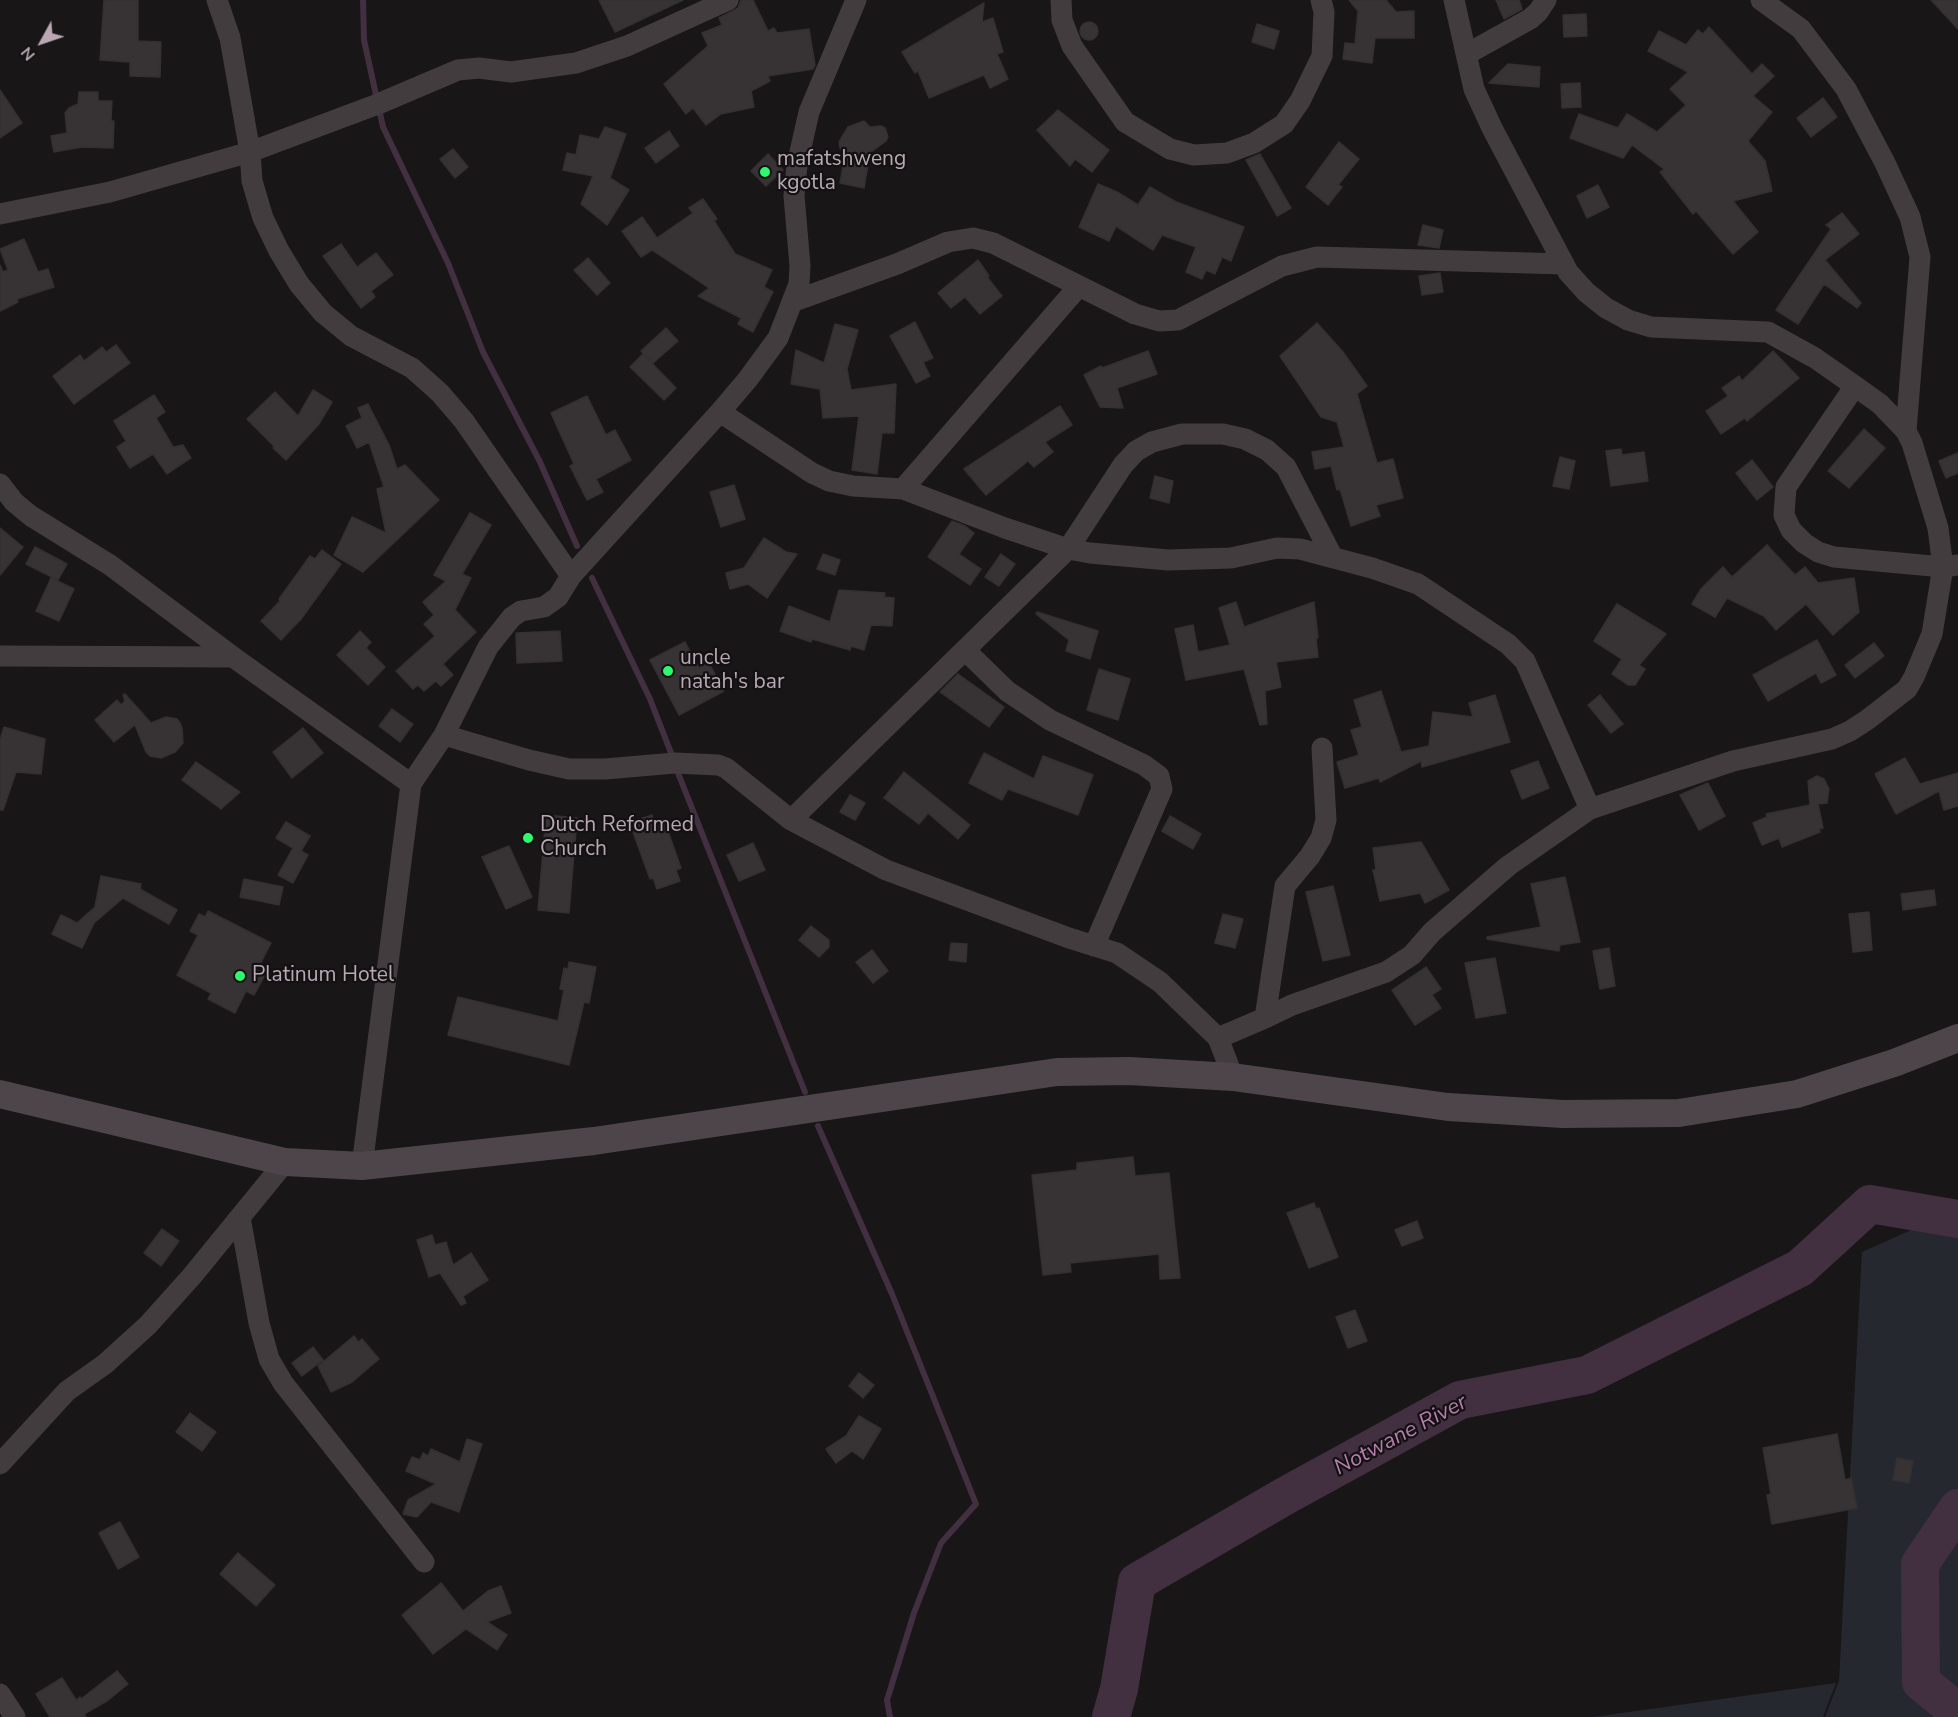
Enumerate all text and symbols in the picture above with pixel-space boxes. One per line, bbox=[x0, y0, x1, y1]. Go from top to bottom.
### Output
north arrow bbox=[12, 12, 72, 72]
text: N bbox=[16, 42, 40, 65]
place label: mafatshweng kgotla bbox=[777, 147, 906, 197]
marker: mafatshweng kgotla bbox=[758, 165, 772, 179]
place label: uncle natah's bar bbox=[680, 646, 784, 696]
marker: uncle natah's bar bbox=[661, 664, 675, 678]
place label: Dutch Reformed Church bbox=[540, 813, 694, 863]
marker: Dutch Reformed Church bbox=[521, 831, 535, 845]
place label: Platinum Hotel bbox=[252, 963, 394, 989]
marker: Platinum Hotel bbox=[233, 969, 247, 983]
water label: Notwane River bbox=[1330, 1390, 1472, 1482]

